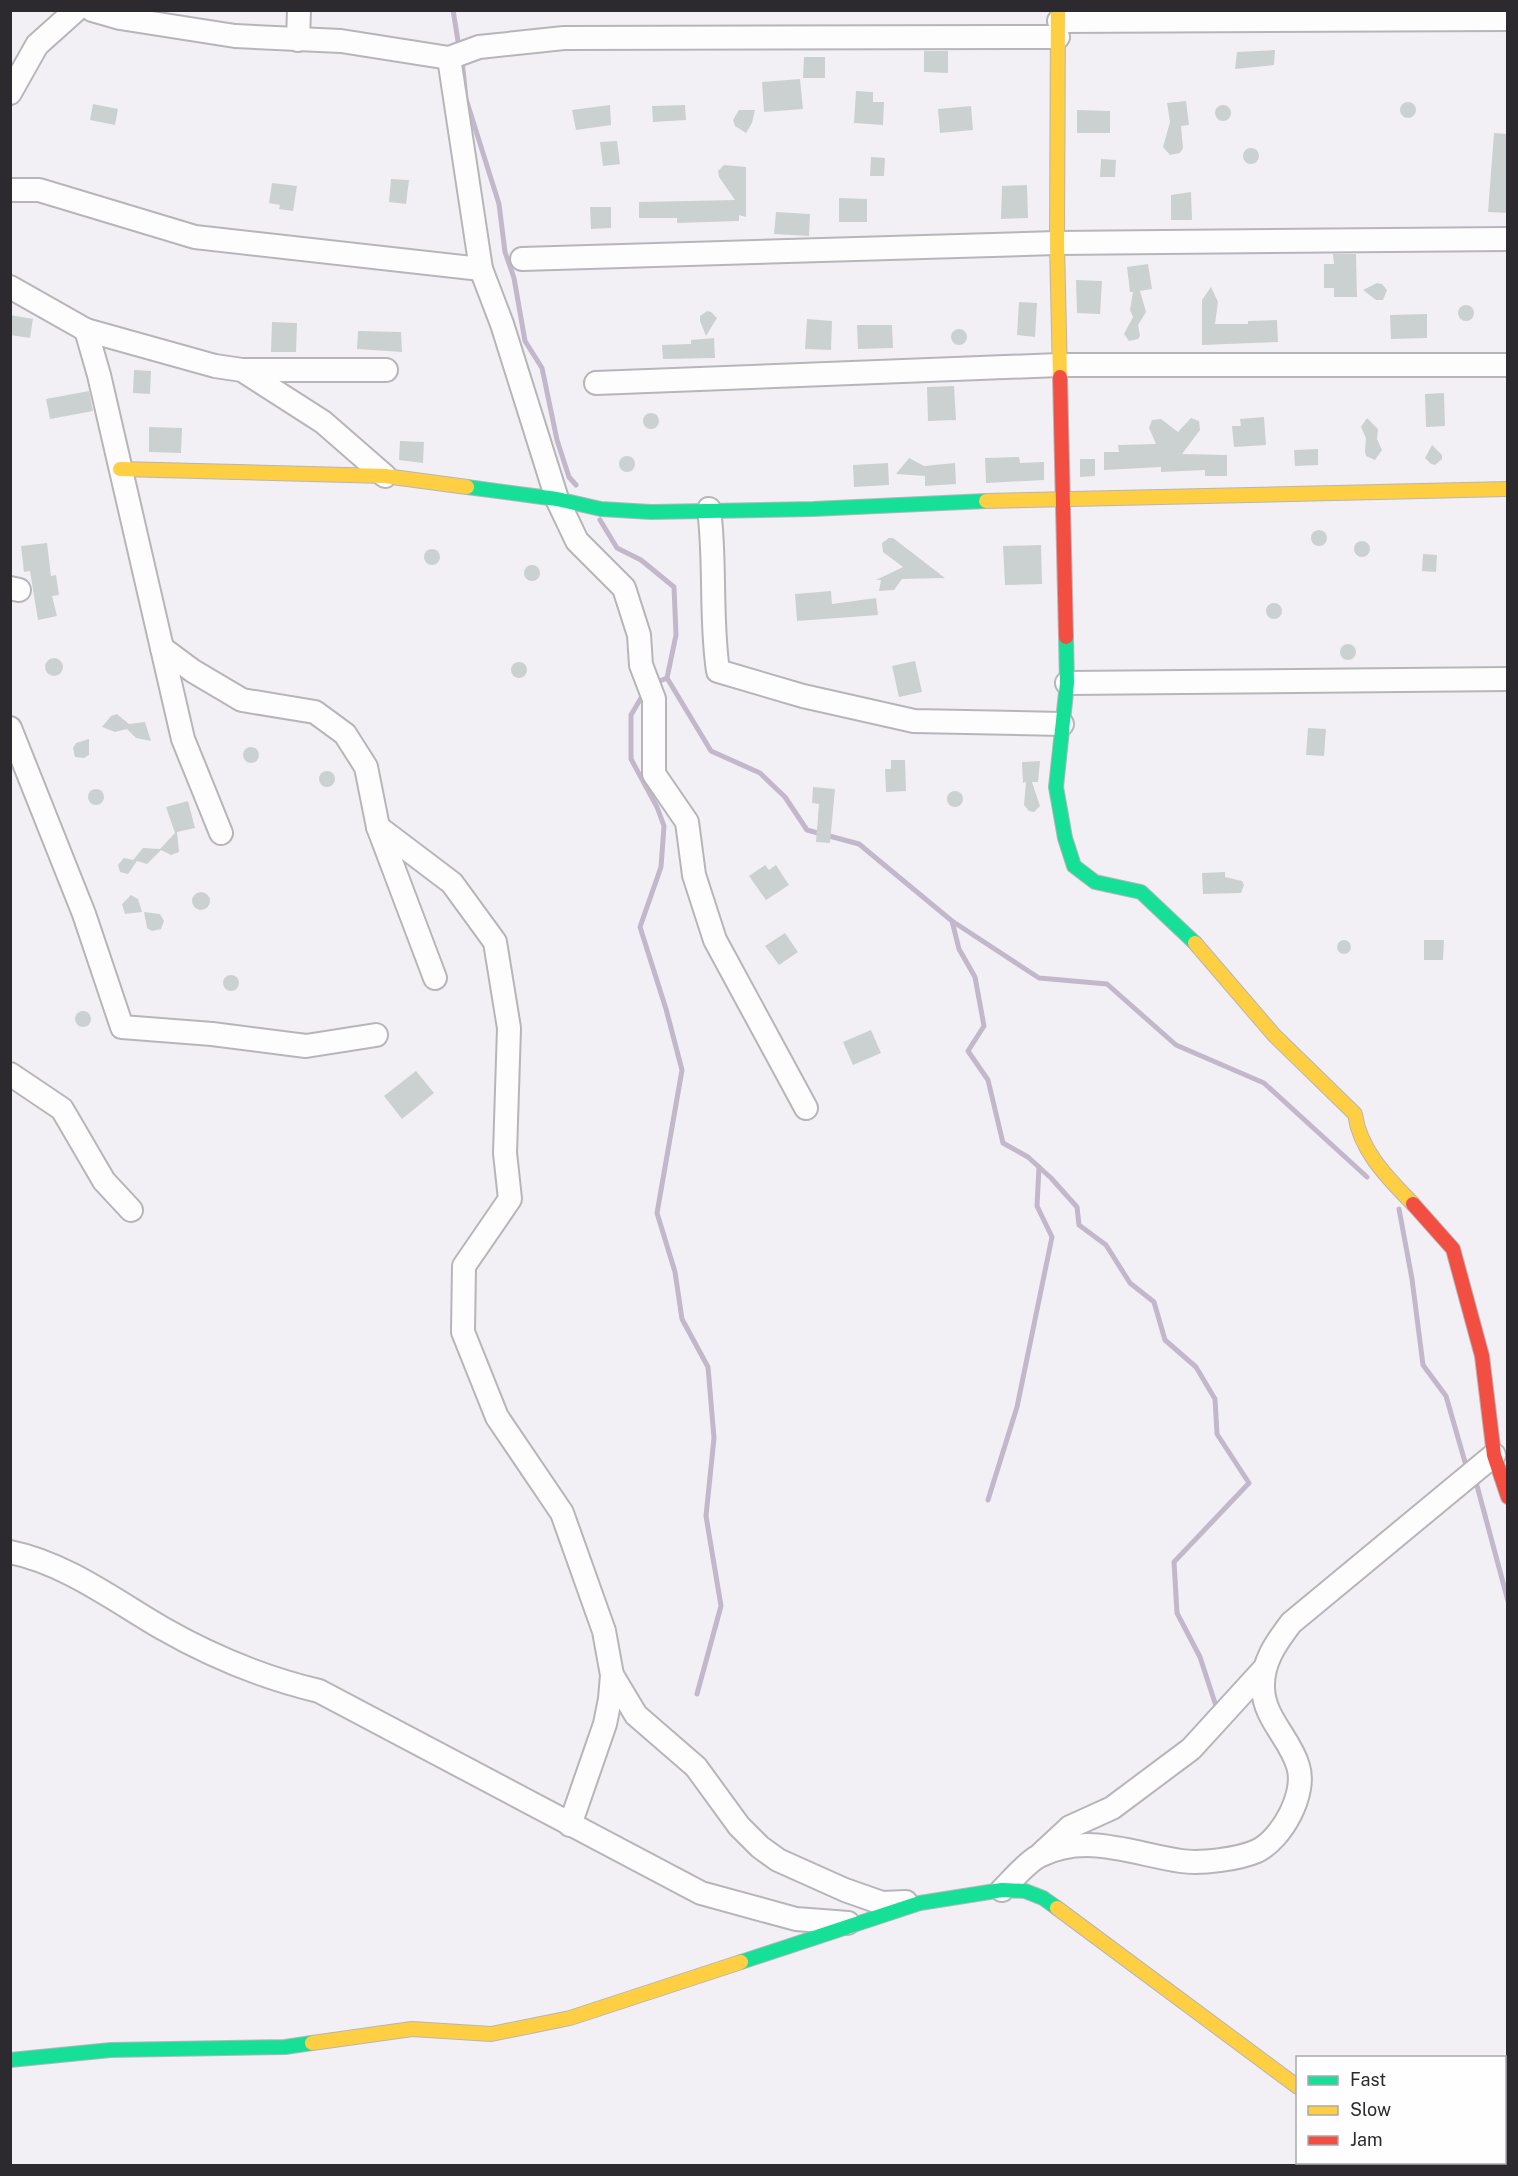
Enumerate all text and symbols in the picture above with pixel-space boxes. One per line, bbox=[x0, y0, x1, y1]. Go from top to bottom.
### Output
legend bbox=[1296, 2056, 1506, 2164]
text: Fast bbox=[1350, 2069, 1386, 2090]
text: Slow bbox=[1350, 2099, 1391, 2120]
text: Jam bbox=[1350, 2129, 1383, 2150]

